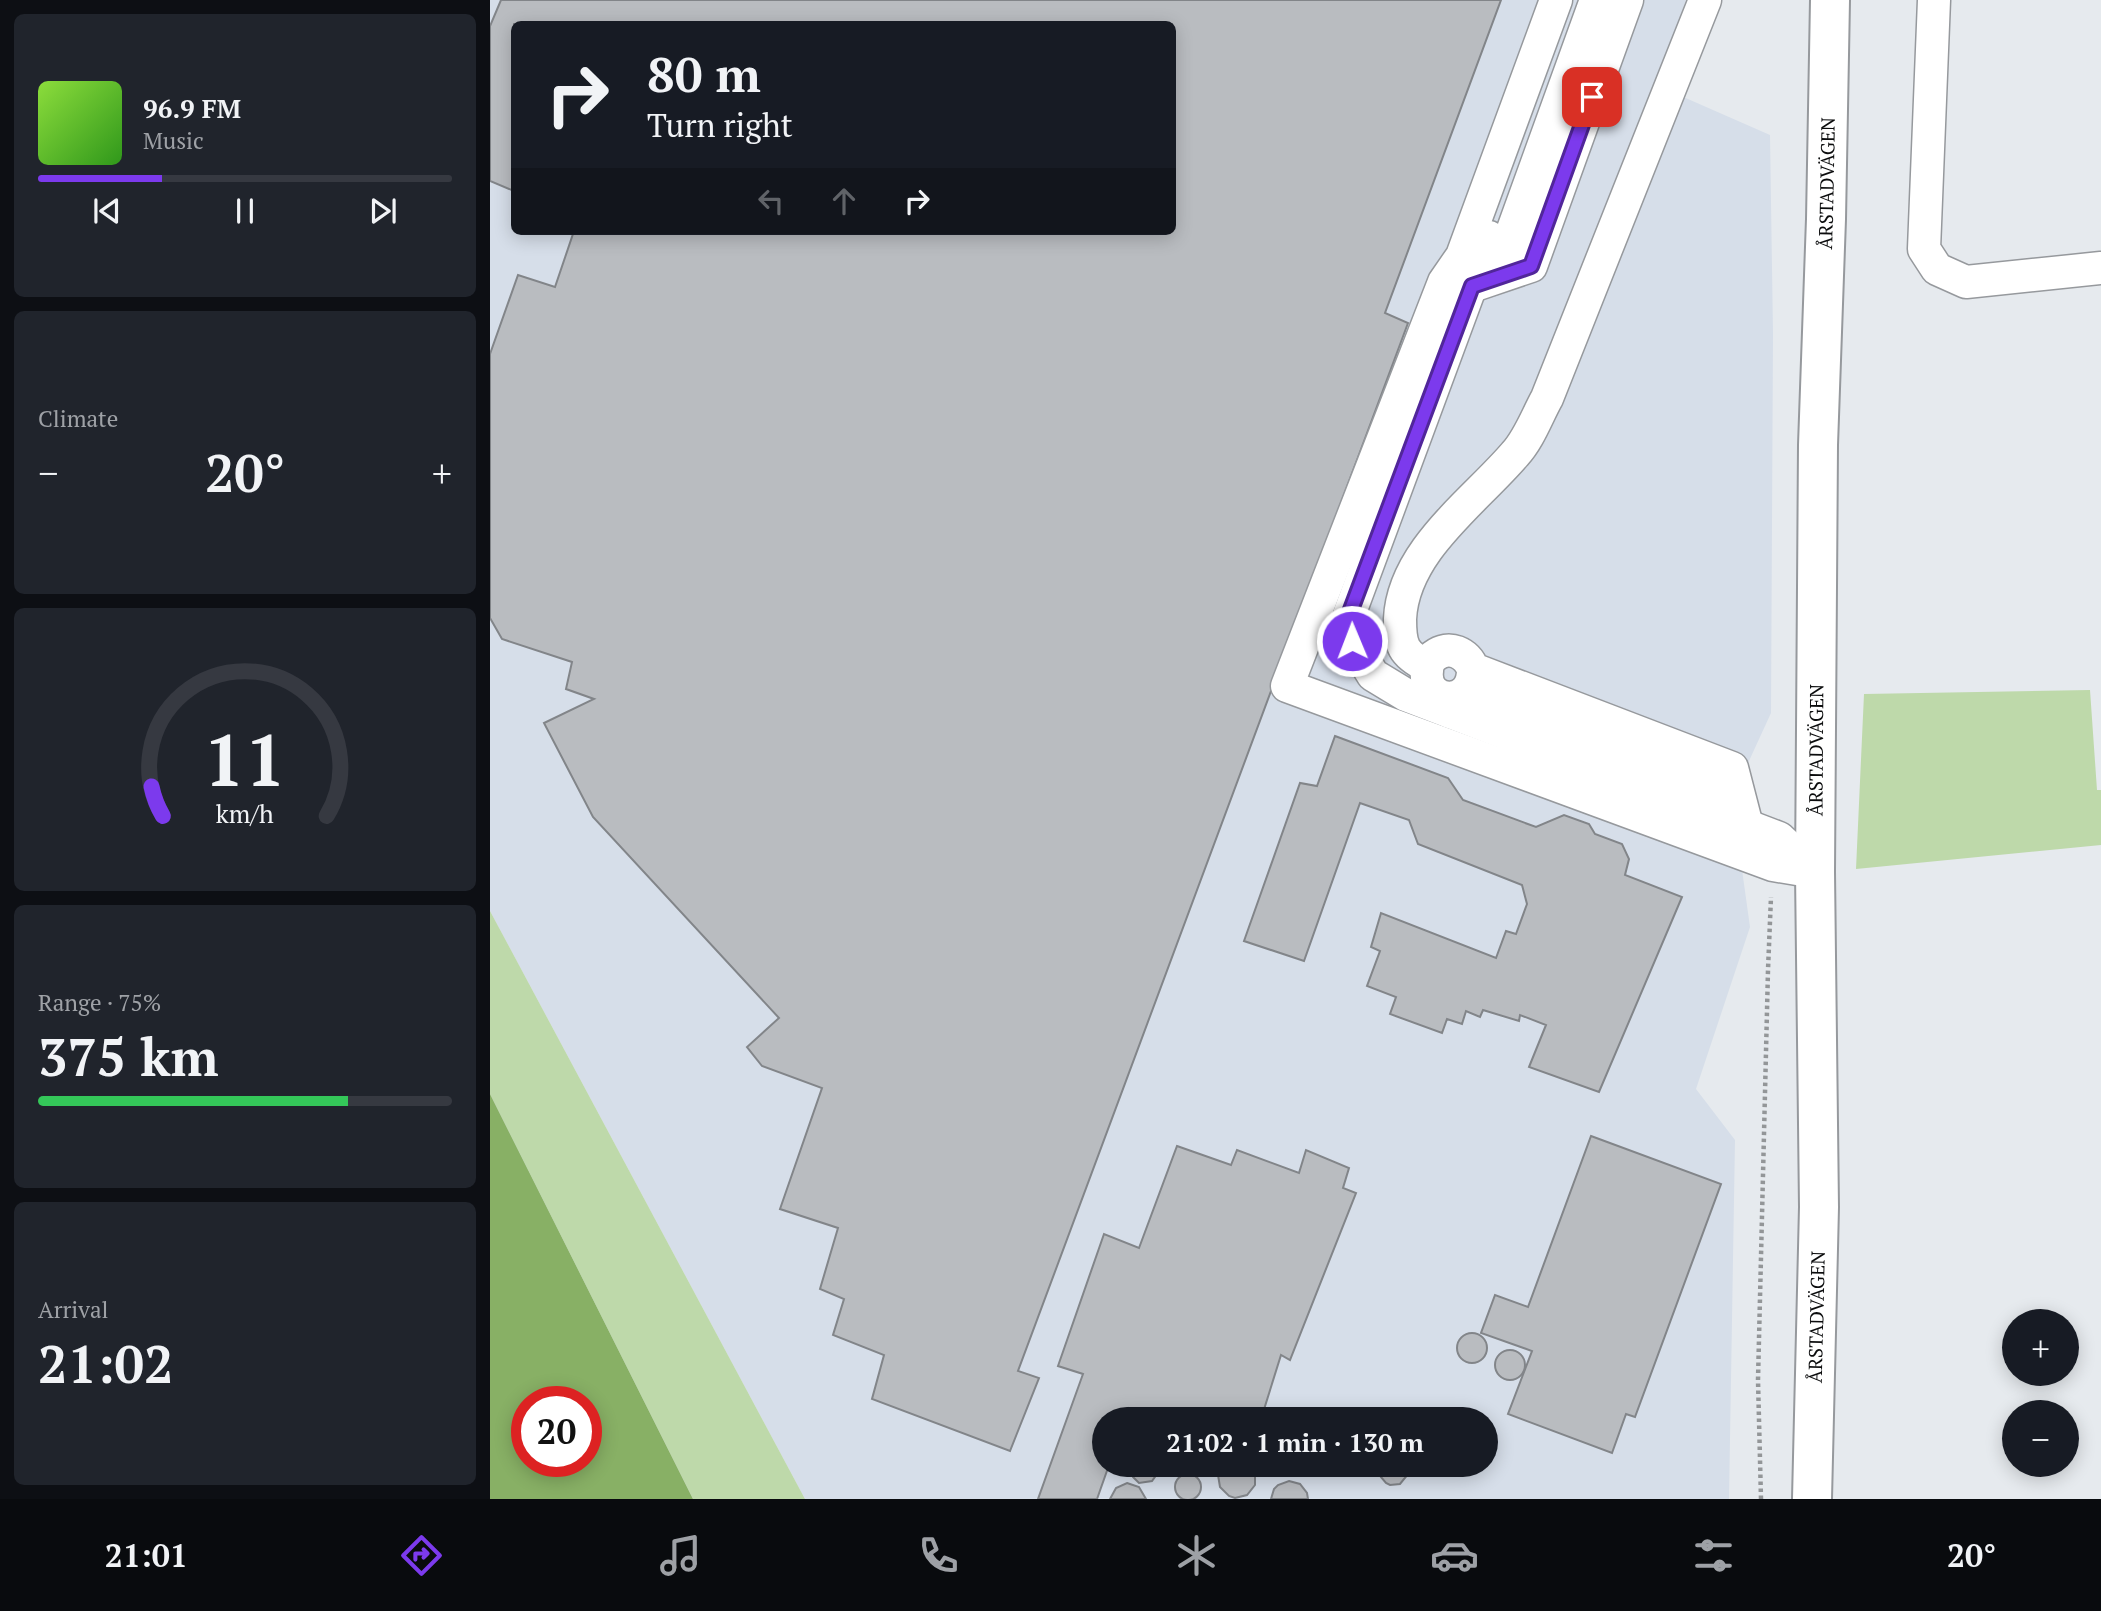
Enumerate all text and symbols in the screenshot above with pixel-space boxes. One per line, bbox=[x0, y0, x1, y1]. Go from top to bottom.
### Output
text: 80 m bbox=[647, 41, 761, 106]
icon: right bbox=[532, 49, 623, 140]
pin bbox=[1562, 67, 1622, 127]
icon: arrive bbox=[1573, 78, 1611, 116]
text: 96.9 FM bbox=[143, 91, 241, 125]
text: Turn right bbox=[647, 104, 793, 146]
street label: ÅRSTADVÄGEN bbox=[1812, 117, 1840, 250]
text: Music bbox=[143, 125, 204, 156]
icon: left bbox=[752, 182, 790, 220]
icon: ahead bbox=[825, 182, 863, 220]
icon: right bbox=[898, 182, 936, 220]
icon: previous bbox=[88, 192, 126, 230]
icon: pause bbox=[226, 192, 264, 230]
icon: next bbox=[364, 192, 402, 230]
text: Climate bbox=[38, 403, 118, 434]
text: 20° bbox=[205, 438, 285, 507]
text: − bbox=[38, 448, 58, 498]
text: + bbox=[432, 448, 452, 498]
position arrow bbox=[1315, 604, 1389, 678]
street label: ÅRSTADVÄGEN bbox=[1802, 684, 1828, 816]
text: 11 bbox=[204, 710, 286, 807]
text: km/h bbox=[216, 796, 274, 829]
text: Range · 75% bbox=[38, 987, 161, 1018]
text: 375 km bbox=[38, 1022, 219, 1091]
street label: ÅRSTADVÄGEN bbox=[1802, 1251, 1830, 1383]
text: Arrival bbox=[38, 1294, 109, 1325]
map controls bbox=[2002, 1309, 2079, 1477]
button: + bbox=[2002, 1309, 2079, 1386]
text: 21:02 bbox=[38, 1329, 173, 1398]
speed limit sign: 20 bbox=[511, 1386, 602, 1477]
button: − bbox=[2002, 1400, 2079, 1477]
text: 21:02 · 1 min · 130 m bbox=[1166, 1425, 1424, 1459]
icon: directions bbox=[397, 1531, 446, 1580]
icon: music bbox=[656, 1531, 705, 1580]
icon: phone bbox=[914, 1531, 963, 1580]
icon: climate bbox=[1172, 1531, 1221, 1580]
icon: car bbox=[1430, 1531, 1479, 1580]
icon: filters bbox=[1689, 1531, 1738, 1580]
text: 21:01 bbox=[105, 1534, 188, 1576]
text: 20° bbox=[1947, 1534, 1996, 1576]

